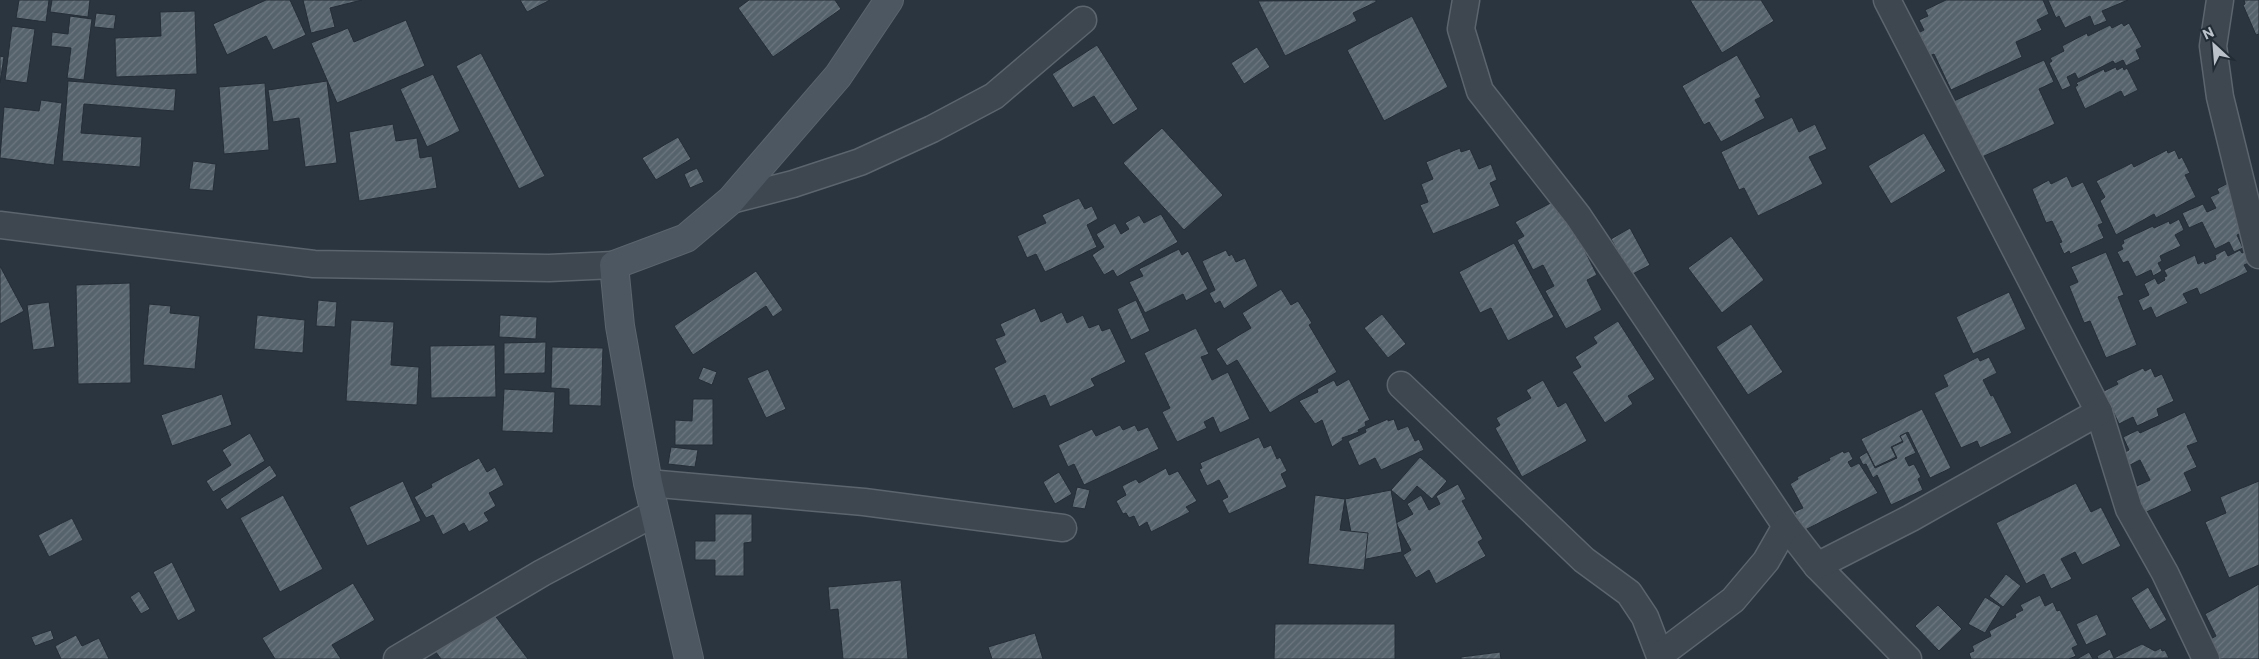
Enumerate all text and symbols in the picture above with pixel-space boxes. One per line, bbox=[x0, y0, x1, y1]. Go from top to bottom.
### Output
north arrow bbox=[2189, 20, 2239, 70]
text: N bbox=[2200, 23, 2217, 43]

